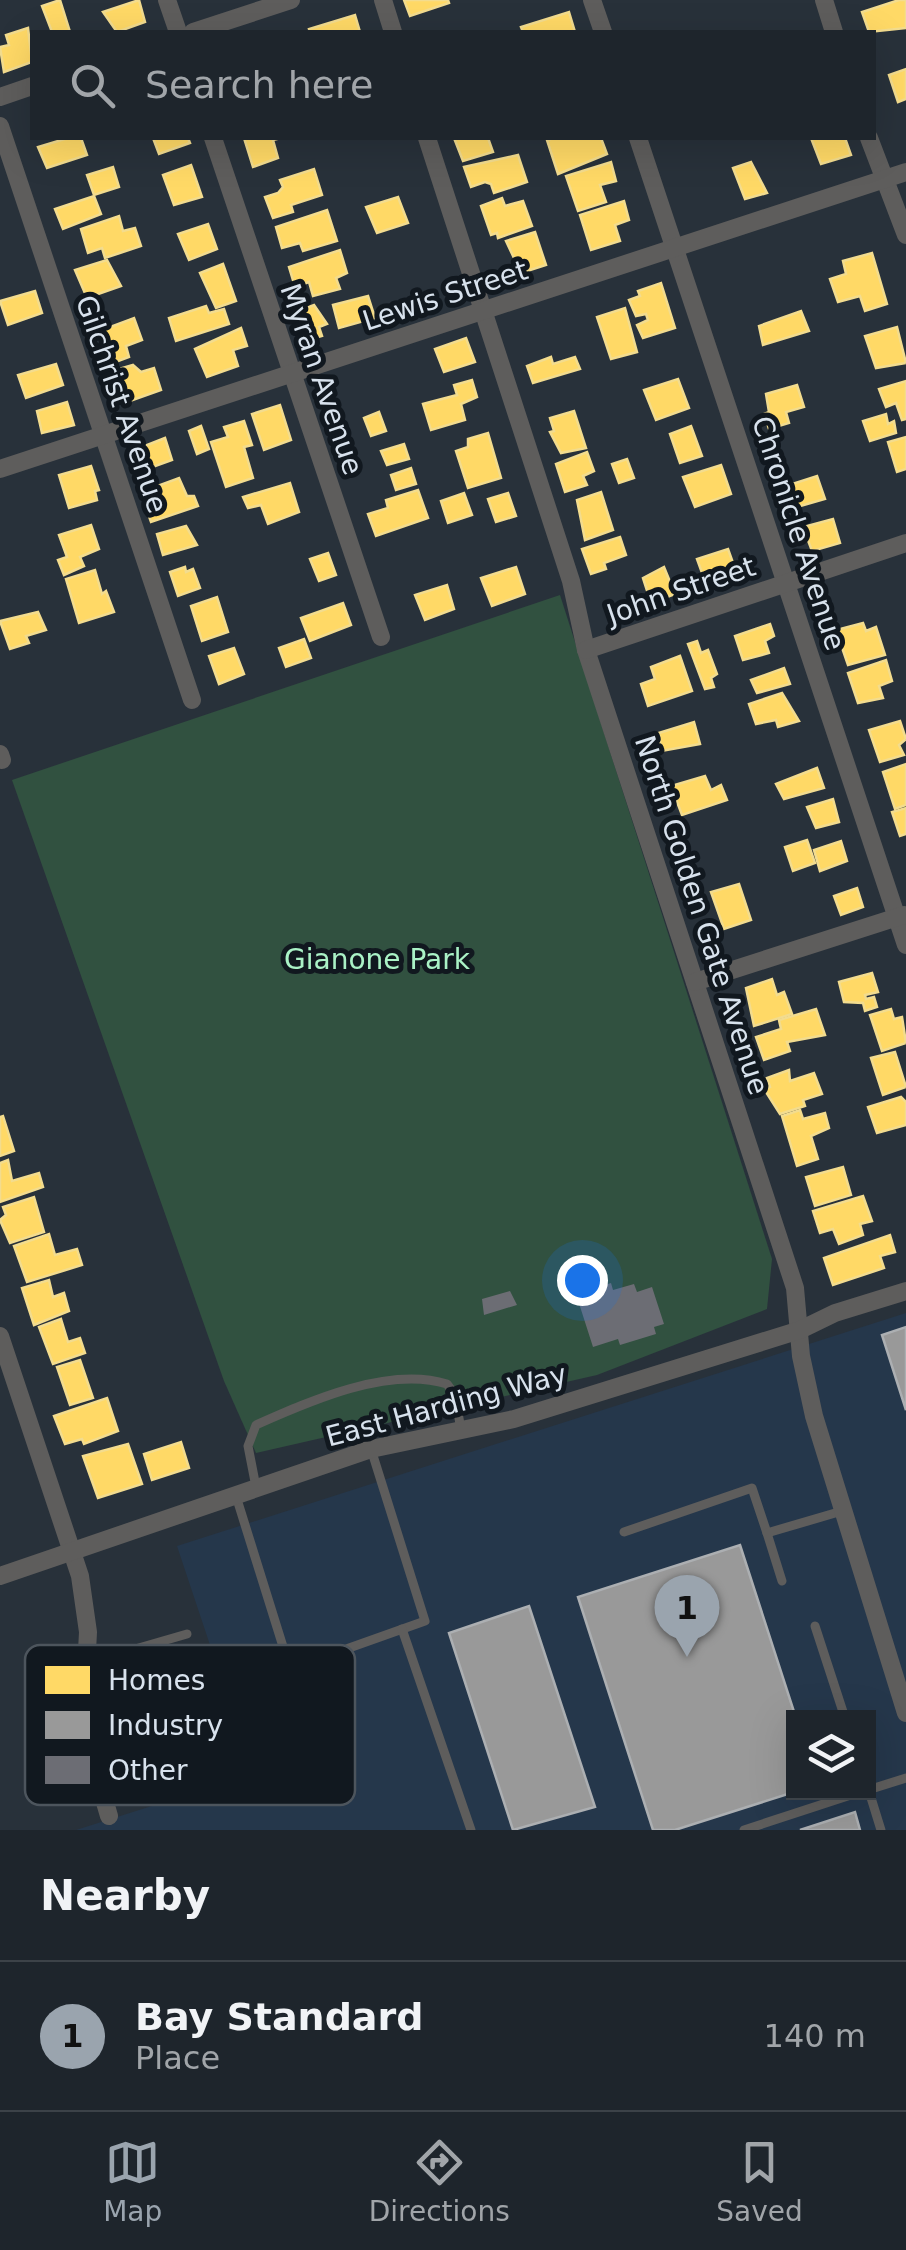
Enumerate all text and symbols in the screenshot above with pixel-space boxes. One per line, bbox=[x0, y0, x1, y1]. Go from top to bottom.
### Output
search box bbox=[30, 30, 876, 140]
icon: search bbox=[65, 58, 120, 113]
text: Search here bbox=[145, 63, 373, 107]
street label: Lewis Street bbox=[358, 253, 532, 338]
street label: Myran Avenue bbox=[273, 279, 370, 479]
street label: Gilchrist Avenue bbox=[69, 291, 174, 517]
street label: Chronicle Avenue bbox=[745, 412, 852, 654]
street label: John Street bbox=[601, 550, 760, 632]
street label: North Golden Gate Avenue bbox=[628, 732, 775, 1099]
park label: Gianone Park bbox=[284, 943, 471, 976]
your location bbox=[557, 1255, 608, 1306]
street label: East Harding Way bbox=[322, 1357, 570, 1454]
pin: 1 bbox=[654, 1574, 720, 1657]
legend bbox=[25, 1645, 355, 1805]
text: Homes bbox=[108, 1664, 205, 1697]
text: Industry bbox=[108, 1709, 223, 1742]
map controls bbox=[786, 1710, 876, 1800]
button: layers bbox=[786, 1710, 876, 1800]
text: Other bbox=[108, 1754, 188, 1787]
text: Nearby bbox=[40, 1871, 210, 1920]
text: Bay Standard bbox=[135, 1995, 423, 2039]
text: 1 bbox=[61, 2017, 84, 2055]
text: 140 m bbox=[764, 2017, 866, 2055]
text: Place bbox=[135, 2039, 220, 2077]
tab: Map bbox=[103, 2135, 162, 2228]
tab: Directions bbox=[369, 2135, 510, 2228]
tab: Saved bbox=[716, 2135, 803, 2228]

